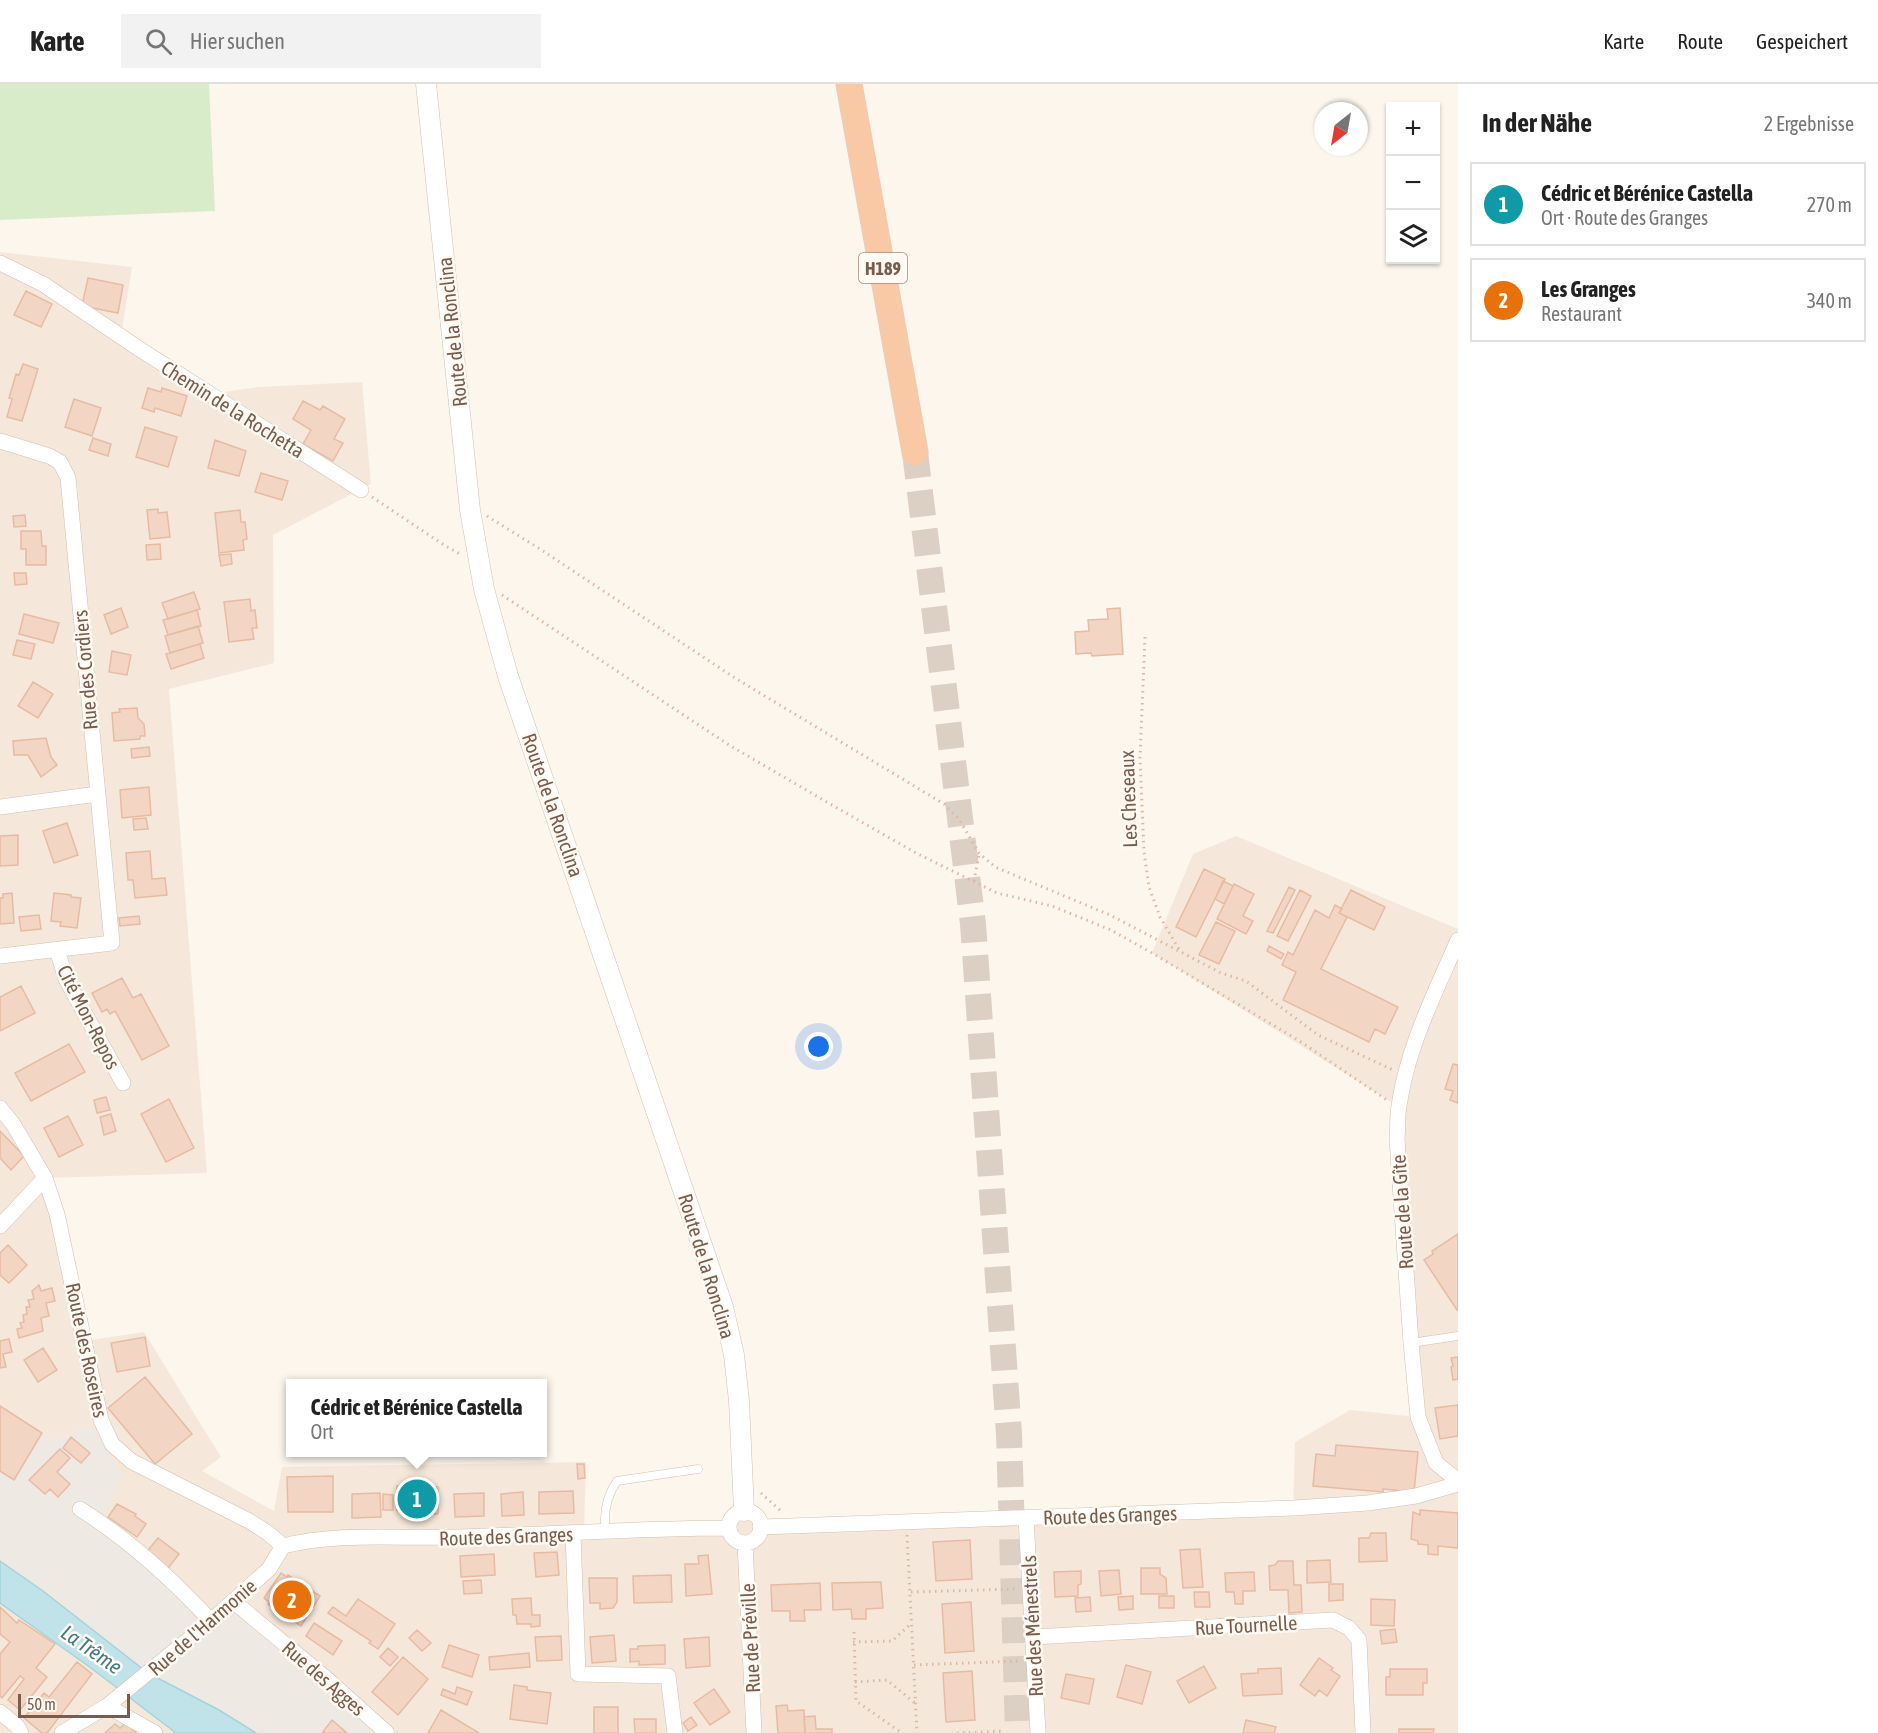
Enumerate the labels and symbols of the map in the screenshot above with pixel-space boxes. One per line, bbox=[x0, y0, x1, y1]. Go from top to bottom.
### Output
north arrow bbox=[1314, 102, 1368, 156]
road number: H189 bbox=[859, 253, 907, 283]
street label: Route de la Ronclina bbox=[433, 256, 471, 408]
street label: Chemin de la Rochetta bbox=[157, 356, 309, 462]
street label: Rue des Cordiers bbox=[68, 609, 102, 731]
street label: Route de la Ronclina bbox=[518, 730, 588, 880]
street label: Les Cheseaux bbox=[1115, 750, 1141, 848]
street label: Cité Mon-Repos bbox=[53, 961, 125, 1073]
your location bbox=[804, 1032, 833, 1061]
street label: Route de la Gîte bbox=[1387, 1154, 1417, 1270]
street label: Route de la Ronclina bbox=[674, 1191, 740, 1341]
street label: Route des Roseires bbox=[62, 1281, 112, 1419]
pin: 1 bbox=[398, 1476, 436, 1522]
street label: Route des Granges bbox=[1043, 1501, 1177, 1529]
street label: Route des Granges bbox=[439, 1522, 573, 1550]
street label: Rue des Ménestrels bbox=[1017, 1555, 1047, 1697]
street label: Rue de l'Harmonie bbox=[143, 1574, 261, 1680]
pin: 2 bbox=[272, 1578, 312, 1622]
street label: Rue de Préville bbox=[736, 1583, 764, 1693]
street label: Rue Tournelle bbox=[1194, 1611, 1298, 1639]
water label: La Trême bbox=[57, 1620, 127, 1678]
street label: Rue des Agges bbox=[278, 1636, 370, 1720]
scale bar bbox=[18, 1691, 130, 1718]

